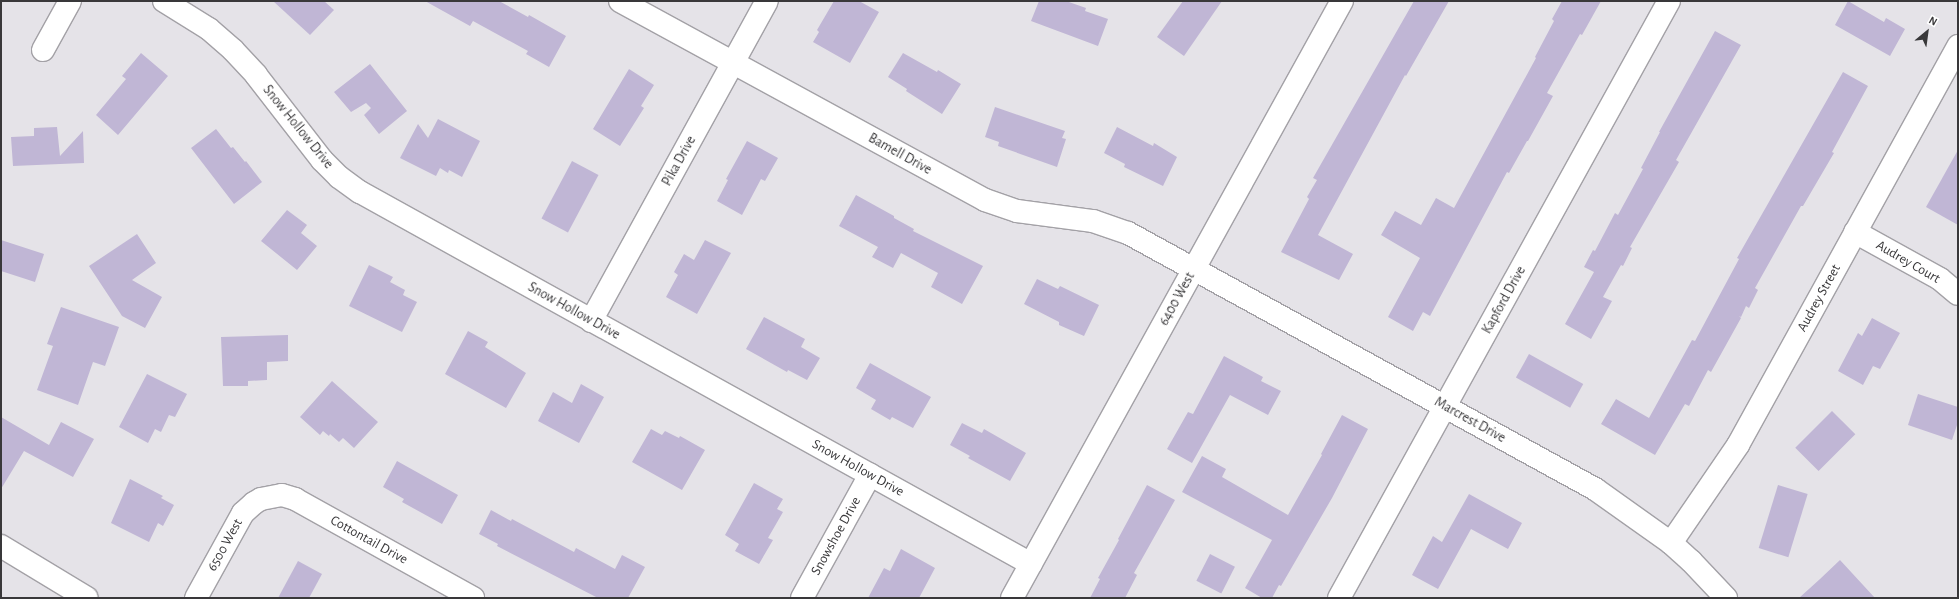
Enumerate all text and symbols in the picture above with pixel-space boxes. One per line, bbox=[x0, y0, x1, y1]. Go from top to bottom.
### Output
north arrow bbox=[1907, 12, 1947, 52]
text: N bbox=[1927, 14, 1939, 28]
street label: Snow Hollow Drive bbox=[259, 82, 337, 172]
street label: Bamell Drive bbox=[865, 130, 935, 178]
street label: Pika Drive bbox=[658, 133, 700, 189]
street label: Audrey Court bbox=[1873, 237, 1943, 287]
street label: Audrey Street bbox=[1794, 261, 1844, 335]
street label: Kapford Drive bbox=[1479, 263, 1529, 337]
street label: 6400 West bbox=[1155, 269, 1199, 329]
street label: Snow Hollow Drive bbox=[525, 279, 623, 343]
street label: Marcrest Drive bbox=[1431, 393, 1509, 447]
street label: Snow Hollow Drive bbox=[809, 436, 907, 500]
street label: Snowshoe Drive bbox=[808, 494, 864, 578]
street label: Cottontail Drive bbox=[327, 512, 411, 568]
street label: 6500 West bbox=[204, 516, 246, 574]

